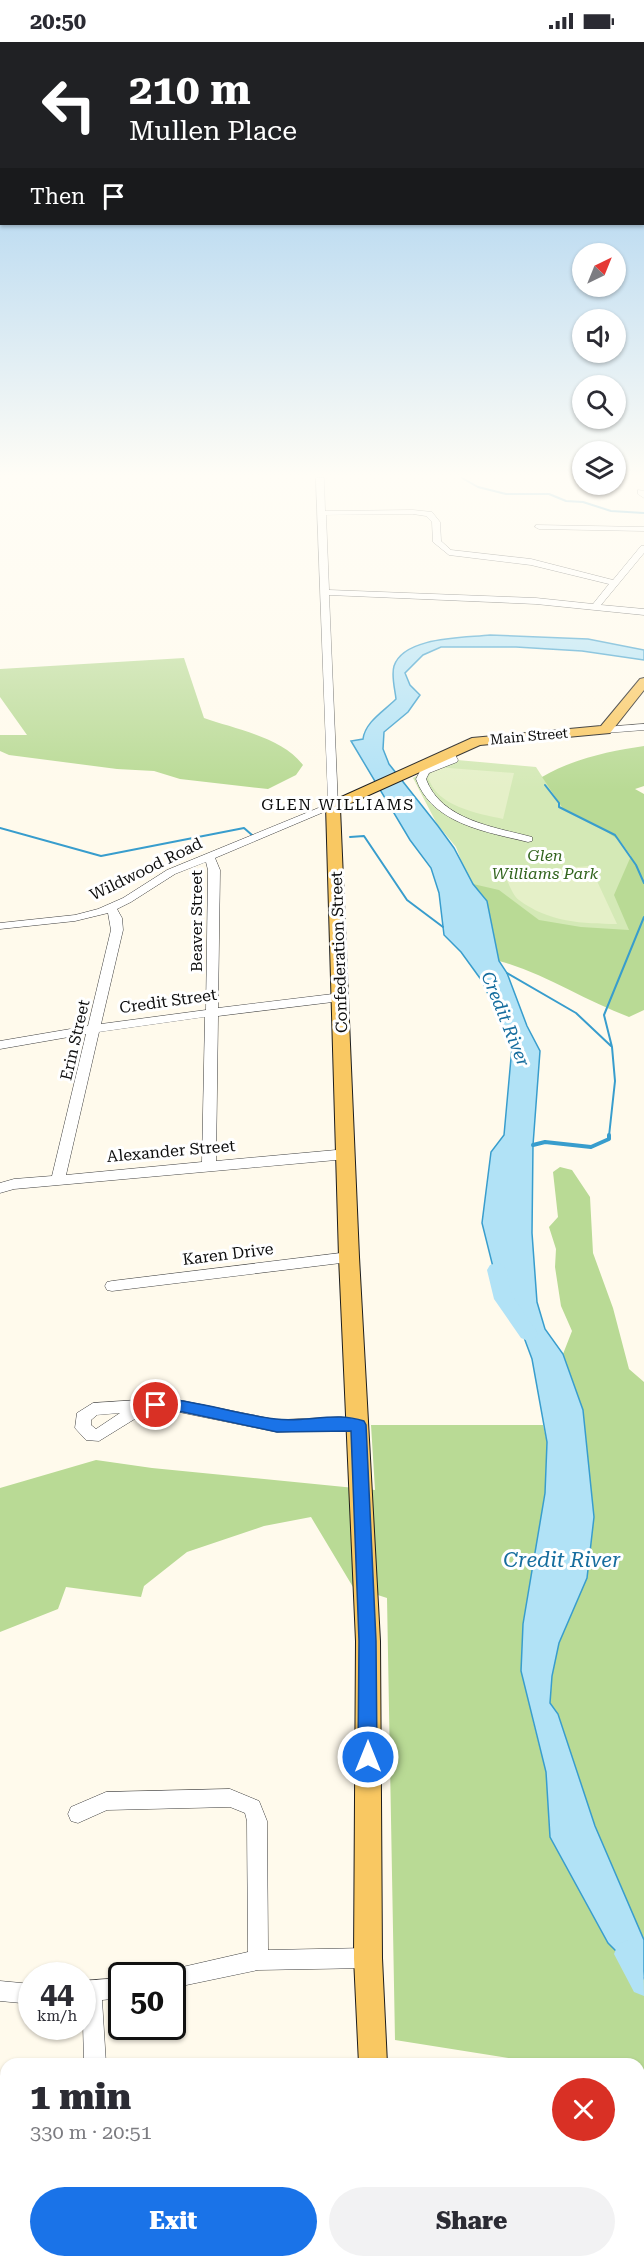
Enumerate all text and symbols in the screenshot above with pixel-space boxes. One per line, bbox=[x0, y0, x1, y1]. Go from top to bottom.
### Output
text: 20:50 bbox=[30, 9, 86, 34]
text: 210 m bbox=[129, 65, 251, 114]
icon: left bbox=[30, 66, 108, 144]
text: Mullen Place bbox=[129, 115, 297, 147]
icon: arrive bbox=[97, 180, 130, 213]
text: Then bbox=[30, 184, 85, 209]
north arrow bbox=[572, 243, 626, 297]
map controls bbox=[572, 243, 626, 495]
button: sound bbox=[572, 309, 626, 363]
button: search bbox=[572, 375, 626, 429]
button: layers bbox=[572, 441, 626, 495]
street label: Main Street bbox=[489, 725, 569, 747]
district label: GLEN WILLIAMS bbox=[261, 795, 415, 814]
street label: Wildwood Road bbox=[87, 834, 205, 904]
park label: Glen Williams Park bbox=[492, 846, 598, 883]
street label: Beaver Street bbox=[187, 870, 206, 972]
street label: Confederation Street bbox=[327, 871, 351, 1033]
water label: Credit River bbox=[477, 968, 535, 1070]
street label: Credit Street bbox=[118, 985, 218, 1017]
street label: Erin Street bbox=[56, 998, 94, 1082]
street label: Alexander Street bbox=[106, 1136, 236, 1166]
street label: Karen Drive bbox=[181, 1239, 275, 1269]
pin bbox=[130, 1379, 181, 1430]
icon: arrive bbox=[139, 1388, 172, 1421]
water label: Credit River bbox=[503, 1548, 621, 1572]
position arrow bbox=[336, 1725, 400, 1789]
speed limit sign: 50 bbox=[108, 1962, 186, 2040]
text: 44 bbox=[40, 1976, 74, 2011]
text: km/h bbox=[37, 2007, 77, 2025]
text: 1 min bbox=[30, 2076, 131, 2118]
button: close bbox=[552, 2078, 615, 2141]
text: 330 m · 20:51 bbox=[30, 2120, 152, 2144]
button: Exit bbox=[30, 2187, 317, 2256]
button: Share bbox=[329, 2187, 615, 2256]

